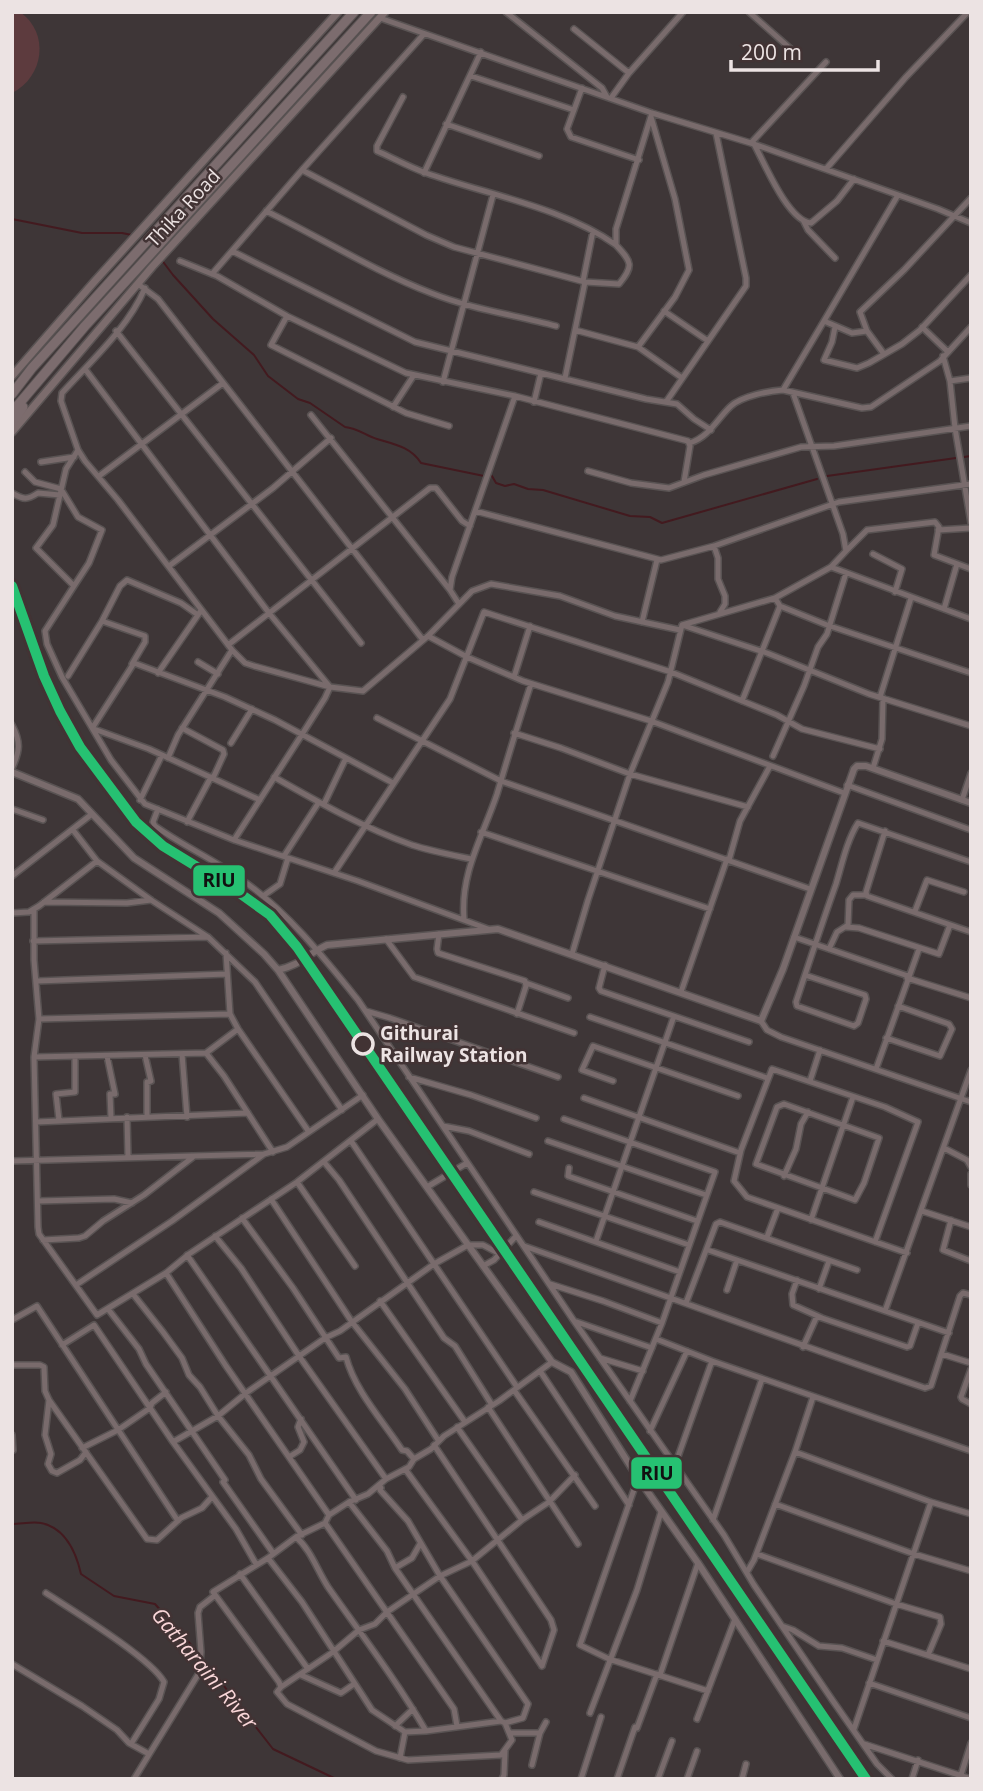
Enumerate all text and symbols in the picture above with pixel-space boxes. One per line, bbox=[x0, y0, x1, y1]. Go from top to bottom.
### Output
scale bar bbox=[731, 28, 878, 72]
text: 200 m bbox=[741, 38, 802, 66]
street label: Thika Road bbox=[140, 163, 226, 253]
line badge: RIU bbox=[192, 864, 246, 897]
text: RIU bbox=[202, 867, 236, 893]
place label: Githurai Railway Station bbox=[380, 1020, 528, 1068]
marker: Githurai Railway Station bbox=[352, 1033, 374, 1055]
line badge: RIU bbox=[630, 1456, 683, 1490]
text: RIU bbox=[640, 1460, 674, 1486]
water label: Gatharaini River bbox=[146, 1601, 265, 1735]

